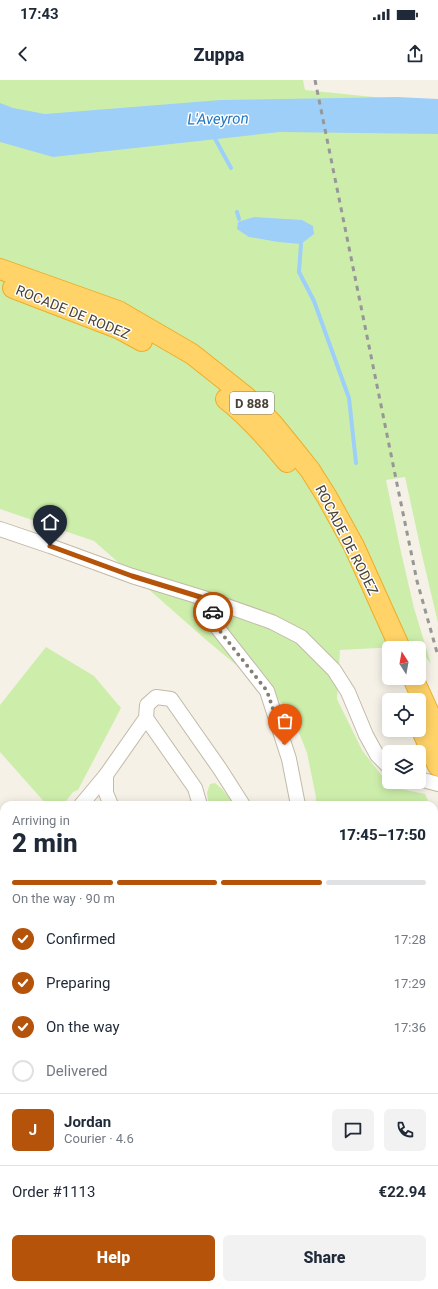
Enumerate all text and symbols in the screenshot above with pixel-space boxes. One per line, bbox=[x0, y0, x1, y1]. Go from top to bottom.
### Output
text: 17:43 bbox=[20, 5, 59, 23]
icon: back bbox=[12, 43, 34, 65]
icon: share bbox=[404, 43, 426, 65]
text: Zuppa bbox=[194, 44, 244, 65]
water label: L'Aveyron bbox=[187, 109, 249, 129]
street label: ROCADE DE RODEZ bbox=[14, 282, 132, 342]
road number: D 888 bbox=[230, 392, 274, 414]
street label: ROCADE DE RODEZ bbox=[312, 482, 382, 598]
pin bbox=[33, 505, 67, 546]
icon: home bbox=[39, 511, 61, 533]
courier bbox=[193, 592, 233, 632]
icon: car bbox=[202, 601, 224, 623]
north arrow bbox=[382, 641, 426, 685]
map controls bbox=[382, 641, 426, 789]
button: locate bbox=[382, 693, 426, 737]
pin bbox=[268, 704, 302, 745]
icon: bag bbox=[274, 710, 296, 732]
button: layers bbox=[382, 745, 426, 789]
text: Arriving in bbox=[12, 813, 70, 828]
text: 17:45–17:50 bbox=[339, 826, 426, 844]
text: 2 min bbox=[12, 828, 78, 858]
text: On the way · 90 m bbox=[12, 891, 115, 906]
icon: check bbox=[12, 928, 34, 950]
text: Confirmed bbox=[46, 930, 116, 948]
text: 17:28 bbox=[394, 932, 426, 947]
icon: check bbox=[12, 972, 34, 994]
text: Preparing bbox=[46, 974, 110, 992]
text: 17:29 bbox=[394, 976, 426, 991]
icon: check bbox=[12, 1016, 34, 1038]
text: On the way bbox=[46, 1018, 120, 1036]
text: 17:36 bbox=[394, 1020, 426, 1035]
text: Delivered bbox=[46, 1062, 108, 1080]
button: chat bbox=[332, 1109, 374, 1151]
button: phone bbox=[384, 1109, 426, 1151]
text: Jordan bbox=[64, 1113, 111, 1131]
text: J bbox=[29, 1121, 37, 1139]
text: Courier · 4.6 bbox=[64, 1131, 134, 1146]
text: Order #1113 bbox=[12, 1183, 95, 1201]
text: €22.94 bbox=[379, 1183, 426, 1201]
button: Help bbox=[12, 1235, 215, 1281]
button: Share bbox=[223, 1235, 426, 1281]

